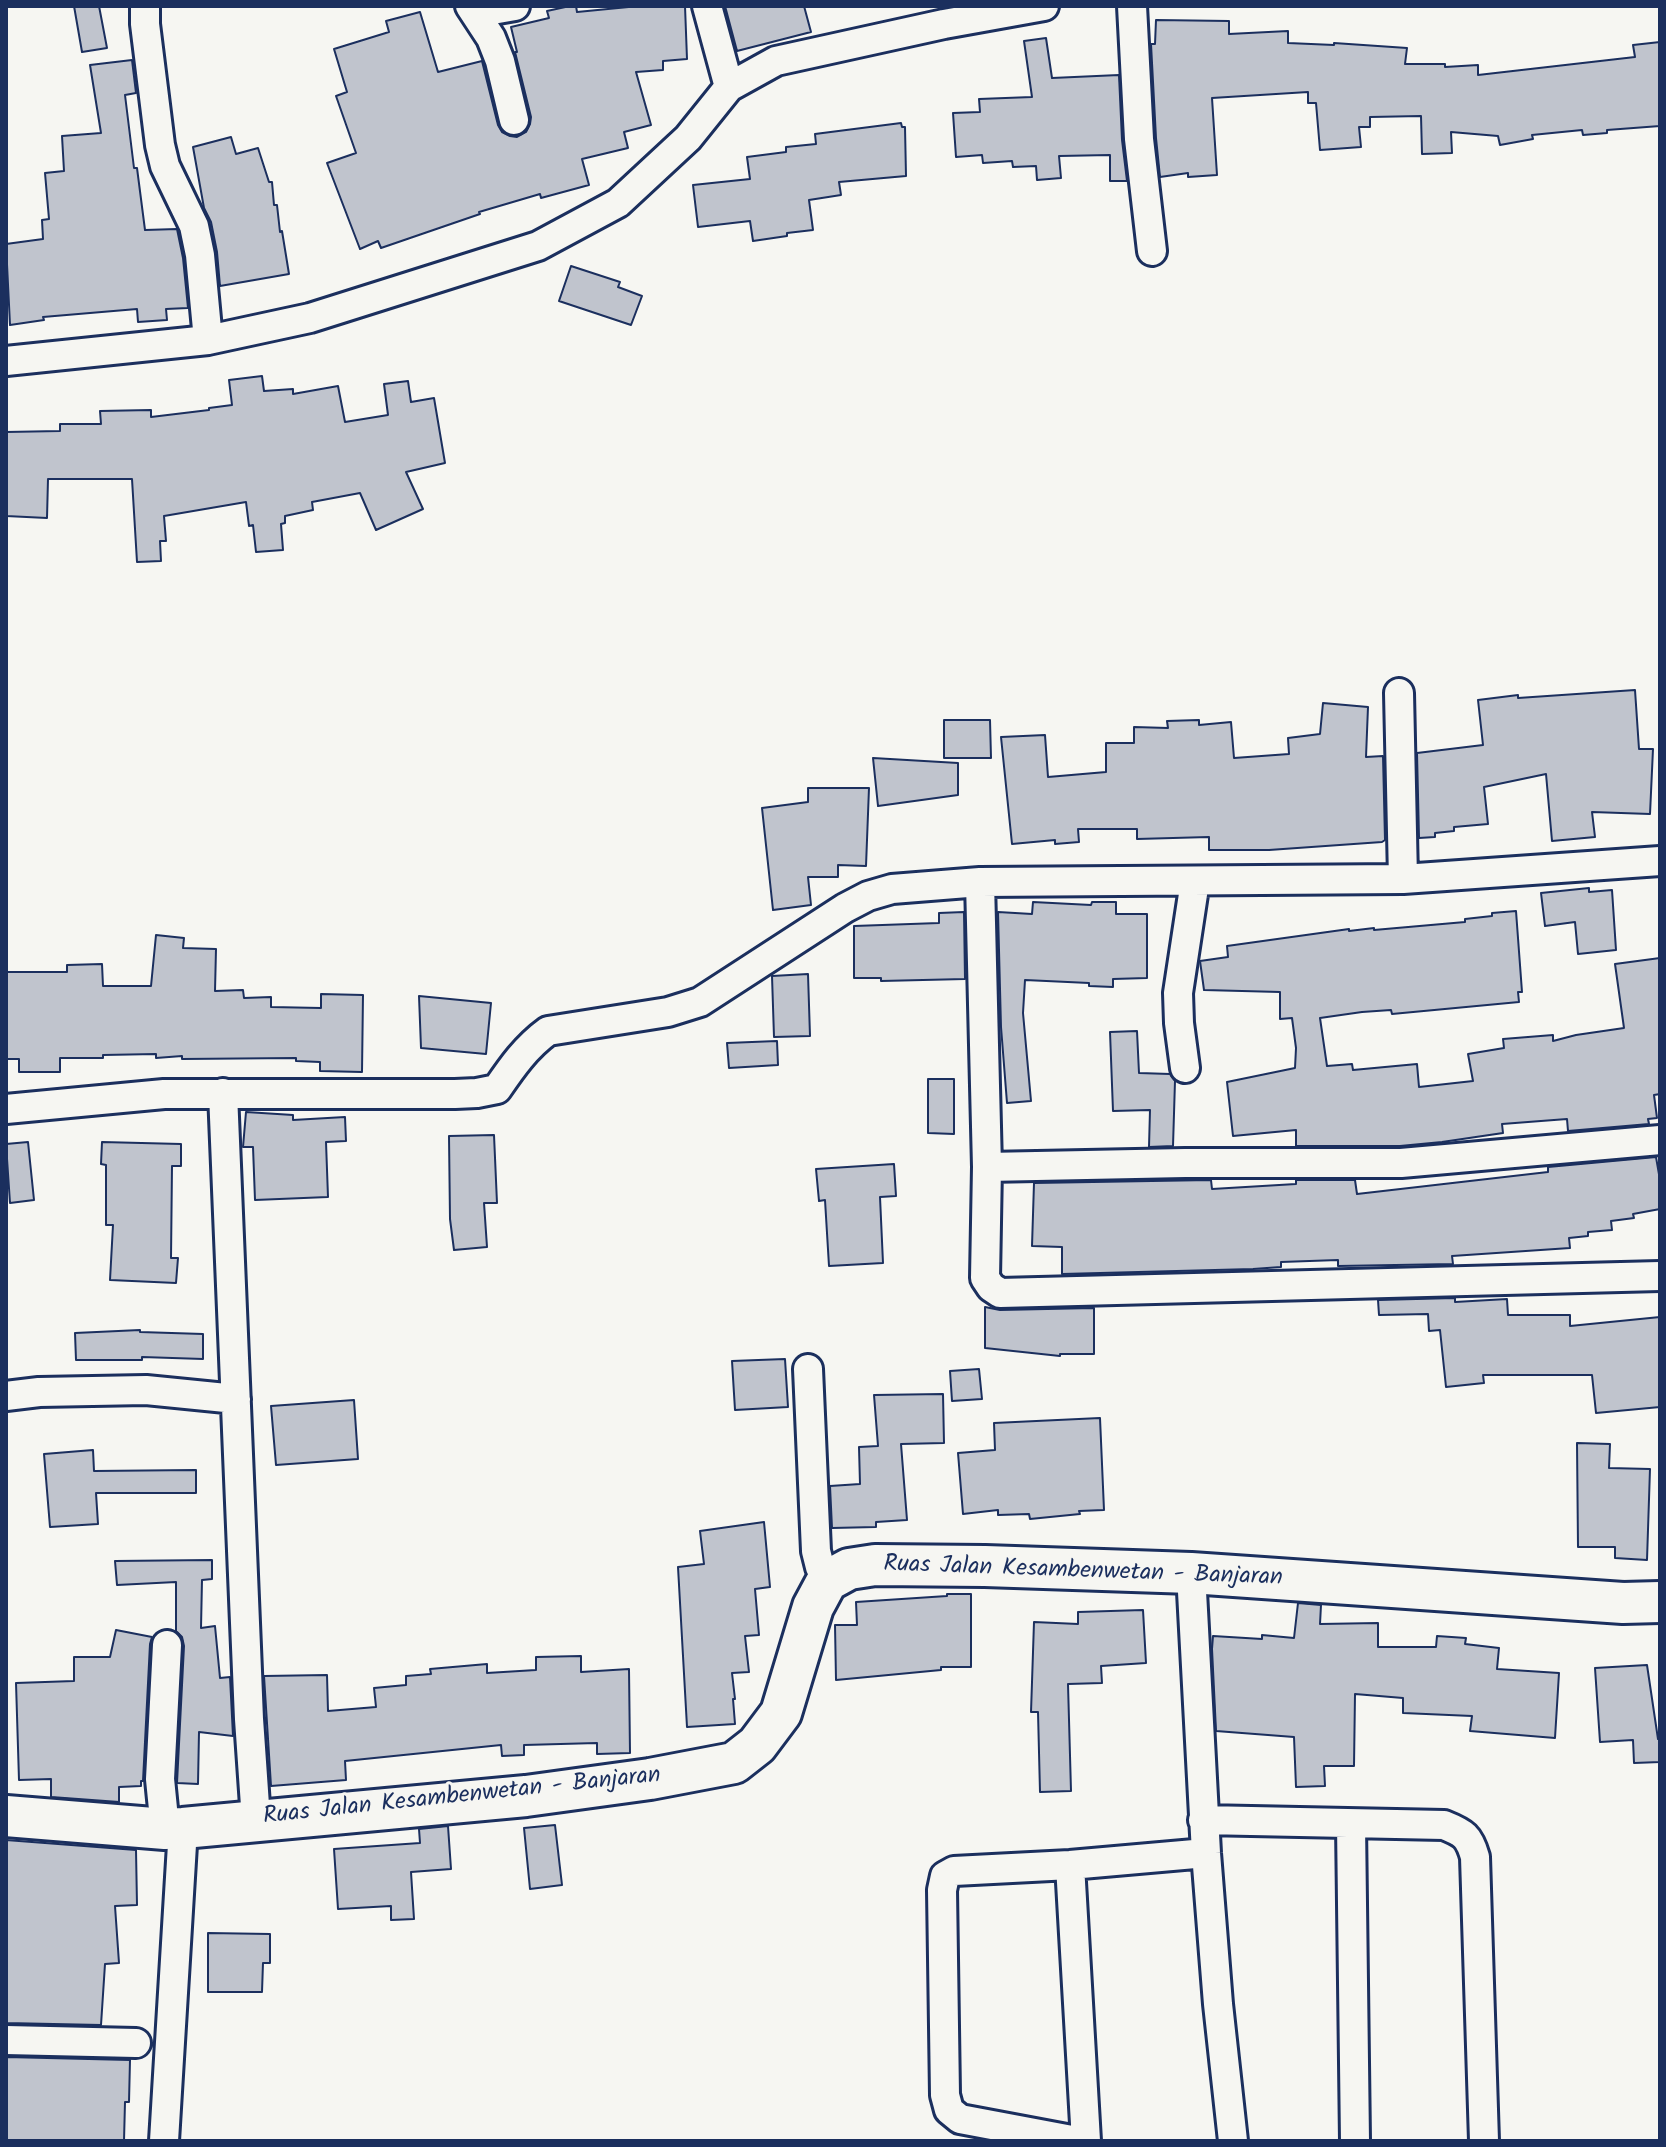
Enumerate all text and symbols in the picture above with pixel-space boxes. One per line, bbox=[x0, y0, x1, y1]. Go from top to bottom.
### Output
street label: Ruas Jalan Kesambenwetan - Banjaran bbox=[883, 1552, 1283, 1594]
street label: Ruas Jalan Kesambenwetan - Banjaran bbox=[262, 1763, 662, 1833]

